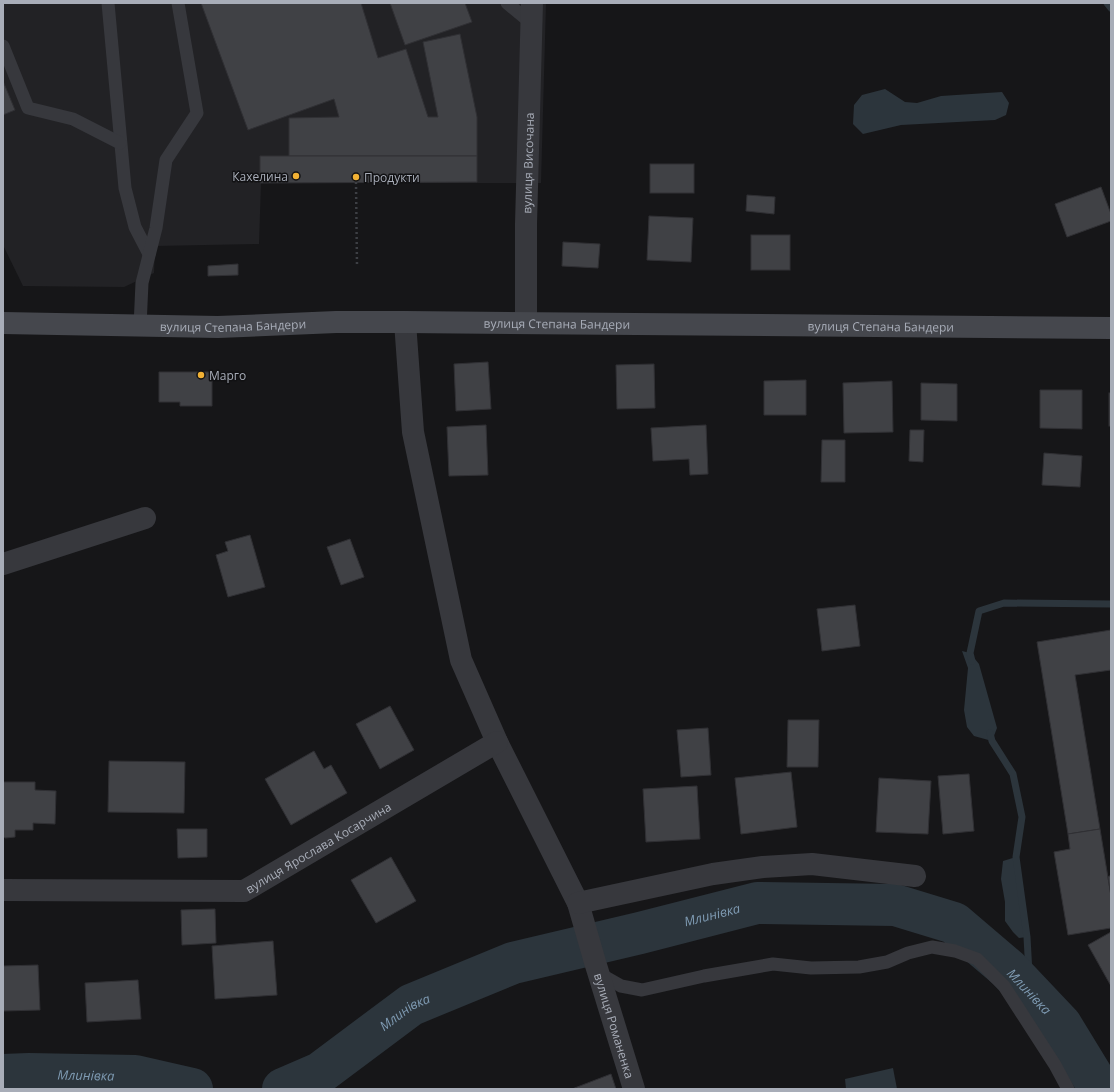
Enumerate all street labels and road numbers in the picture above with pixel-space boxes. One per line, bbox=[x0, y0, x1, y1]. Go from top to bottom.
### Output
street label: вулиця Височана bbox=[518, 112, 538, 214]
street label: вулиця Степана Бандери bbox=[484, 314, 630, 332]
street label: вулиця Степана Бандери bbox=[160, 315, 306, 336]
street label: вулиця Степана Бандери bbox=[808, 317, 954, 335]
street label: вулиця Ярослава Косарчина bbox=[242, 798, 394, 897]
street label: вулиця Романенка bbox=[590, 971, 639, 1080]

